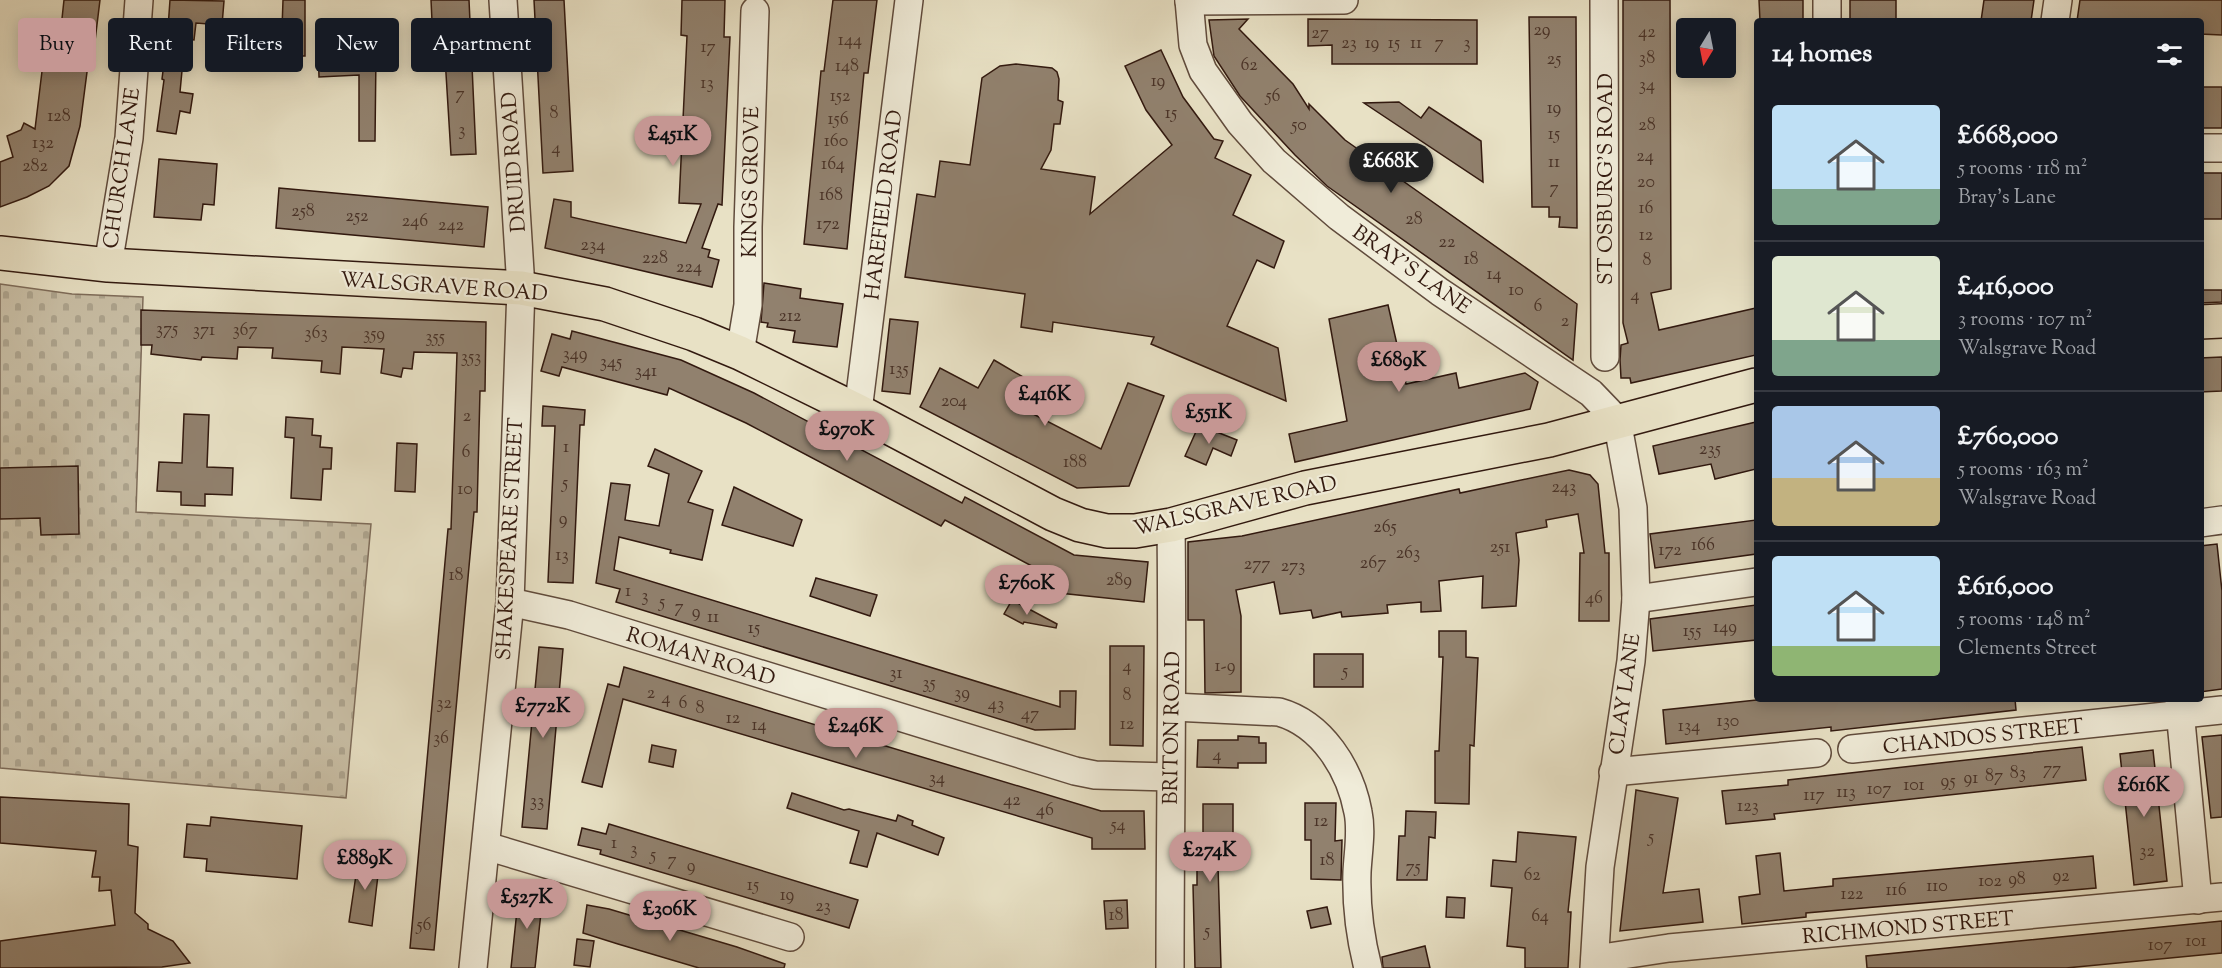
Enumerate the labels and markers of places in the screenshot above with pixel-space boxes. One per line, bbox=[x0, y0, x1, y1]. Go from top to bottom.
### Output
pin: £451K bbox=[631, 116, 715, 167]
pin: £668K bbox=[1349, 143, 1433, 194]
pin: £689K bbox=[1357, 342, 1441, 393]
pin: £416K bbox=[1003, 376, 1087, 427]
pin: £551K bbox=[1167, 394, 1251, 445]
pin: £970K bbox=[805, 411, 889, 462]
pin: £760K bbox=[985, 565, 1069, 616]
pin: £772K bbox=[501, 688, 585, 739]
pin: £246K bbox=[814, 708, 898, 759]
pin: £616K bbox=[2102, 767, 2186, 818]
pin: £274K bbox=[1168, 832, 1252, 883]
pin: £889K bbox=[323, 840, 407, 891]
pin: £527K bbox=[485, 879, 569, 930]
pin: £306K bbox=[628, 891, 712, 942]

